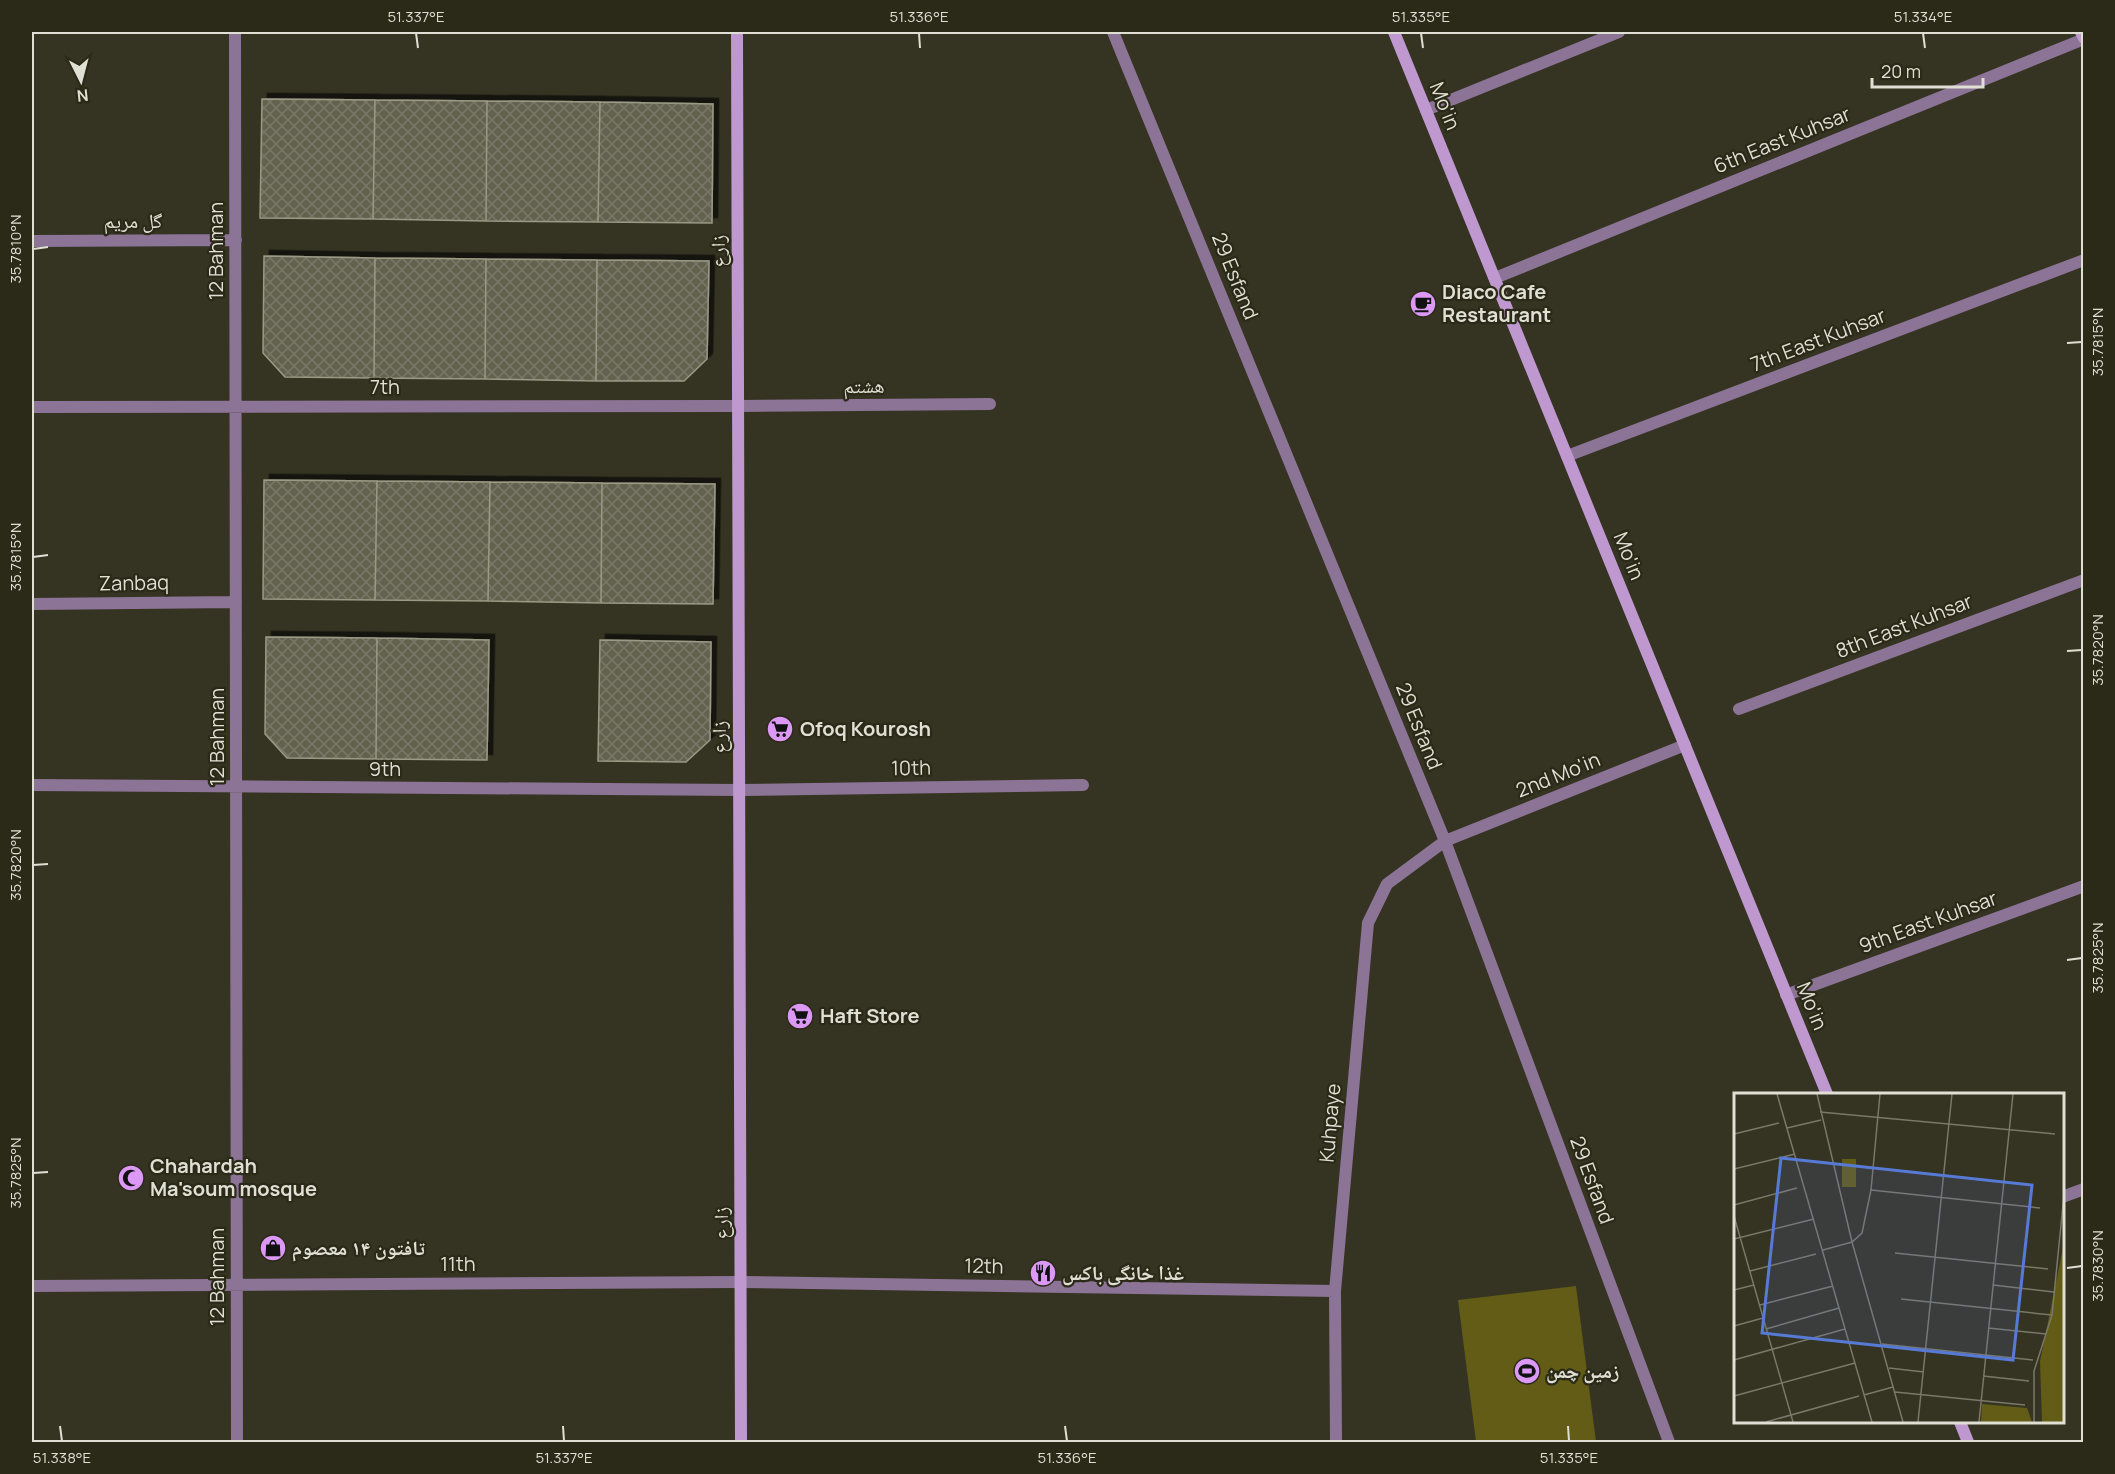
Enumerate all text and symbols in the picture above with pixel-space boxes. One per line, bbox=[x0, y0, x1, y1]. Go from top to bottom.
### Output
text: 51.337°E bbox=[387, 6, 445, 27]
text: 51.336°E bbox=[890, 6, 948, 27]
text: 51.335°E bbox=[1392, 6, 1450, 27]
text: 51.334°E bbox=[1894, 6, 1952, 27]
north arrow bbox=[51, 51, 111, 111]
scale bar bbox=[1872, 51, 1983, 89]
text: 20 m bbox=[1881, 59, 1921, 83]
street label: Mo'in bbox=[1424, 78, 1467, 134]
text: N bbox=[76, 84, 89, 107]
street label: 6th East Kuhsar bbox=[1709, 100, 1854, 179]
street label: 12 Bahman bbox=[202, 202, 229, 300]
street label: گل مریم bbox=[104, 207, 163, 235]
text: 35.7810°N bbox=[5, 214, 26, 284]
street label: 29 Esfand bbox=[1206, 228, 1265, 323]
street label: زارع bbox=[704, 235, 731, 267]
place label: Diaco Cafe Restaurant bbox=[1442, 278, 1551, 328]
cafe icon: Diaco Cafe Restaurant bbox=[1408, 289, 1438, 319]
street label: 7th East Kuhsar bbox=[1746, 301, 1889, 378]
text: 35.7815°N bbox=[2087, 308, 2108, 376]
street label: هشتم bbox=[843, 372, 885, 400]
street label: 7th bbox=[370, 373, 400, 400]
text: 35.7815°N bbox=[5, 523, 26, 591]
street label: Mo'in bbox=[1608, 528, 1651, 584]
street label: Zanbaq bbox=[99, 568, 169, 597]
street label: 8th East Kuhsar bbox=[1832, 587, 1976, 664]
text: 35.7820°N bbox=[2087, 614, 2108, 686]
street label: 29 Esfand bbox=[1390, 678, 1449, 773]
street label: 12 Bahman bbox=[203, 688, 230, 786]
supermarket icon: Ofoq Kourosh bbox=[765, 714, 795, 744]
place label: Ofoq Kourosh bbox=[800, 715, 931, 742]
street label: زارع bbox=[705, 721, 732, 753]
street label: 2nd Mo'in bbox=[1512, 745, 1604, 804]
street label: 10th bbox=[891, 754, 931, 781]
street label: 9th bbox=[369, 755, 401, 782]
text: 35.7820°N bbox=[5, 829, 26, 901]
street label: 9th East Kuhsar bbox=[1855, 884, 2001, 959]
text: 35.7825°N bbox=[2087, 922, 2108, 994]
street label: Mo'in bbox=[1791, 978, 1834, 1034]
supermarket icon: Haft Store bbox=[785, 1001, 815, 1031]
place label: Haft Store bbox=[820, 1002, 920, 1029]
street label: Kuhpaye bbox=[1313, 1082, 1346, 1164]
inset map bbox=[1734, 1093, 2064, 1423]
street label: 29 Esfand bbox=[1564, 1132, 1621, 1227]
text: 35.7825°N bbox=[5, 1137, 26, 1209]
place label: Chahardah Ma'soum mosque bbox=[150, 1152, 317, 1202]
mosque icon: Chahardah Ma'soum mosque bbox=[116, 1163, 146, 1193]
street label: زارع bbox=[707, 1207, 734, 1239]
street label: 12 Bahman bbox=[203, 1228, 230, 1326]
text: 35.7830°N bbox=[2087, 1230, 2108, 1302]
shop icon: تافتون ۱۴ معصوم bbox=[258, 1233, 288, 1263]
place label: تافتون ۱۴ معصوم bbox=[292, 1234, 426, 1262]
street label: 11th bbox=[440, 1250, 476, 1277]
street label: 12th bbox=[964, 1252, 1004, 1279]
restaurant icon: غذا خانگی باکس bbox=[1028, 1258, 1058, 1288]
place label: غذا خانگی باکس bbox=[1062, 1259, 1184, 1286]
sports icon: زمین چمن bbox=[1512, 1356, 1542, 1386]
place label: زمین چمن bbox=[1546, 1357, 1619, 1384]
text: 51.338°E bbox=[33, 1447, 91, 1468]
text: 51.337°E bbox=[535, 1447, 593, 1468]
text: 51.336°E bbox=[1038, 1447, 1096, 1468]
text: 51.335°E bbox=[1540, 1447, 1598, 1468]

